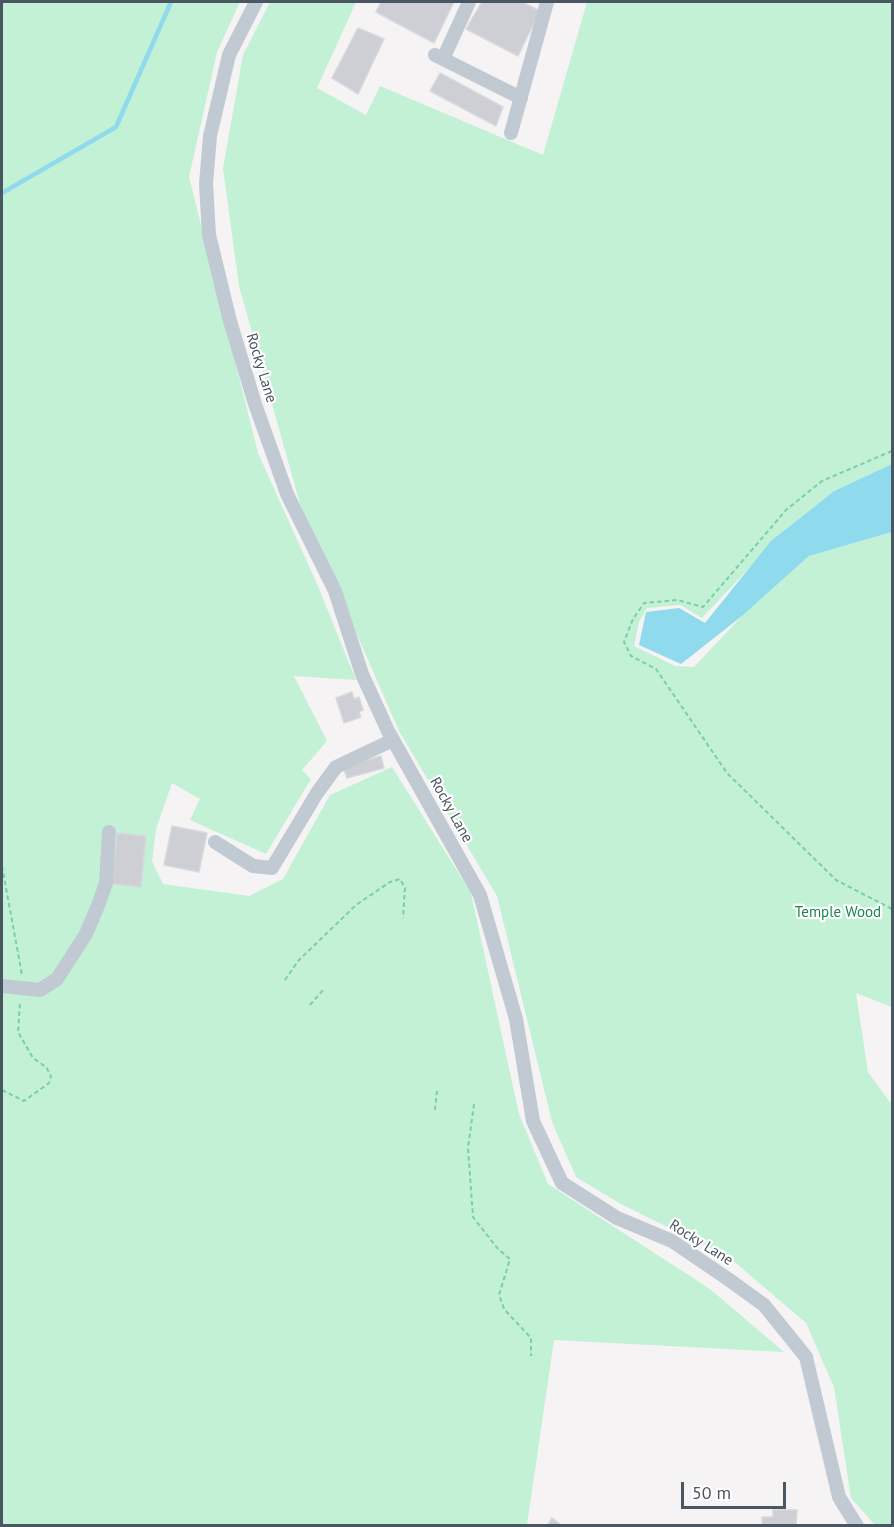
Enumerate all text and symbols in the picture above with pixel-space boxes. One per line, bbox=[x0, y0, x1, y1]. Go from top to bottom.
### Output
street label: Rocky Lane bbox=[242, 331, 280, 405]
street label: Rocky Lane bbox=[426, 774, 476, 846]
park label: Temple Wood bbox=[795, 904, 881, 922]
street label: Rocky Lane bbox=[666, 1216, 736, 1270]
scale bar bbox=[684, 1470, 789, 1508]
text: 50 m bbox=[692, 1481, 731, 1504]

